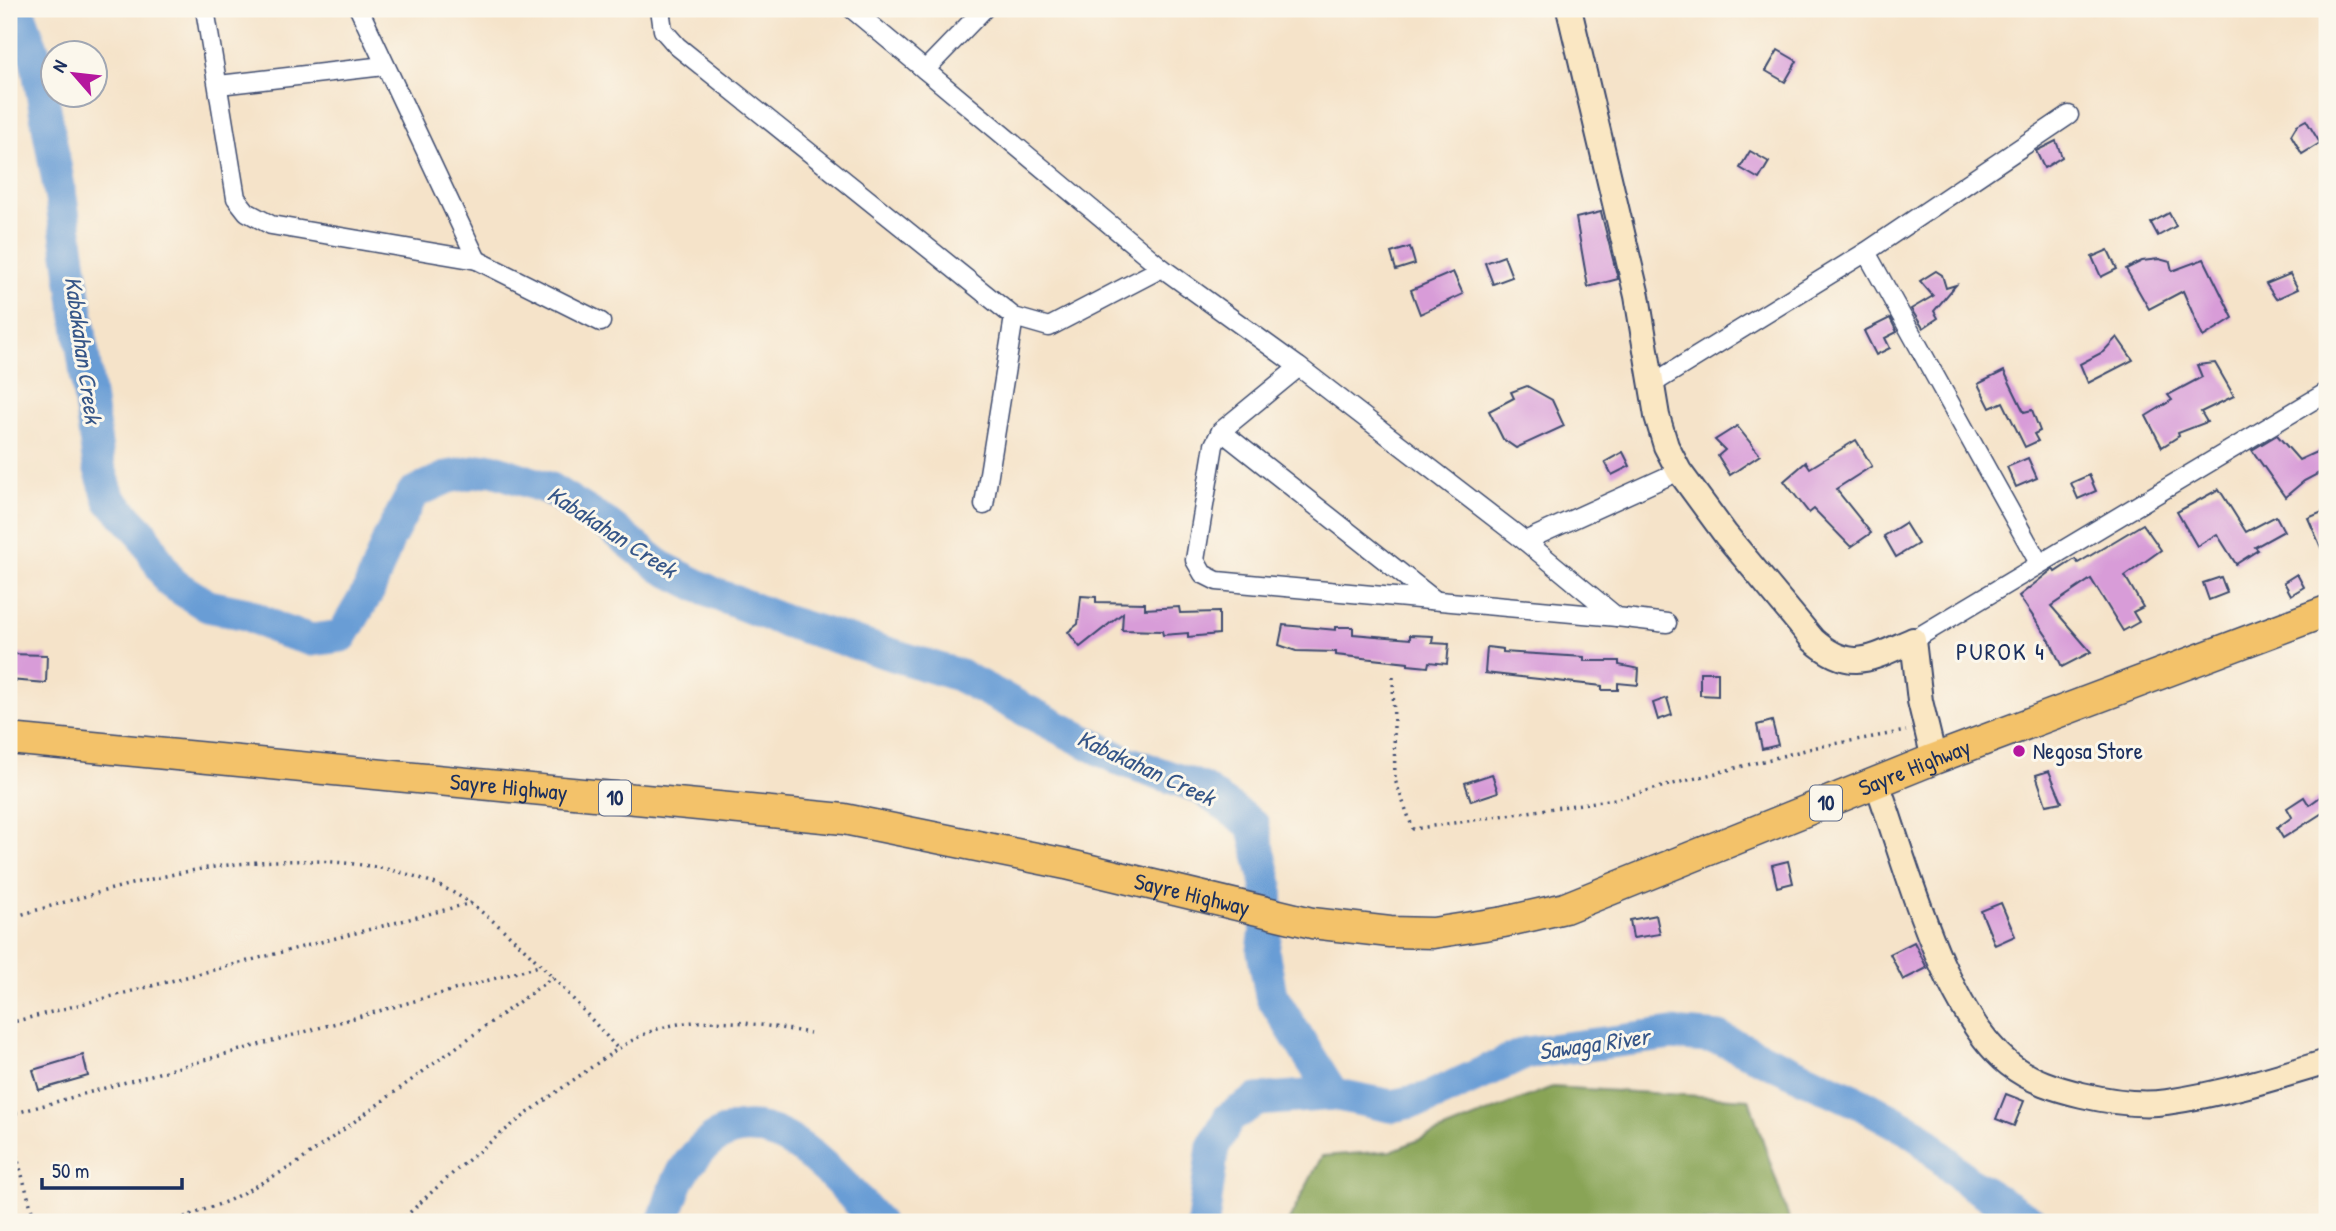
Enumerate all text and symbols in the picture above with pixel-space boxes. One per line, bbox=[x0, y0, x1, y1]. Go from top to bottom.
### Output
north arrow bbox=[38, 38, 108, 108]
text: N bbox=[45, 55, 73, 77]
water label: Kabakahan Creek bbox=[58, 274, 110, 427]
water label: Kabakahan Creek bbox=[542, 477, 685, 586]
district label: PUROK 4 bbox=[1956, 635, 2046, 667]
water label: Kabakahan Creek bbox=[1073, 721, 1222, 814]
street label: Sayre Highway bbox=[1854, 731, 1975, 803]
place label: Negosa Store bbox=[2033, 735, 2143, 766]
marker: Negosa Store bbox=[2011, 743, 2027, 759]
street label: Sayre Highway bbox=[449, 765, 569, 807]
road number: 10 bbox=[599, 780, 631, 816]
road number: 10 bbox=[1810, 786, 1842, 820]
street label: Sayre Highway bbox=[1131, 865, 1253, 923]
water label: Sawaga River bbox=[1537, 1019, 1654, 1068]
scale bar bbox=[42, 1147, 182, 1191]
text: 50 m bbox=[52, 1156, 89, 1185]

